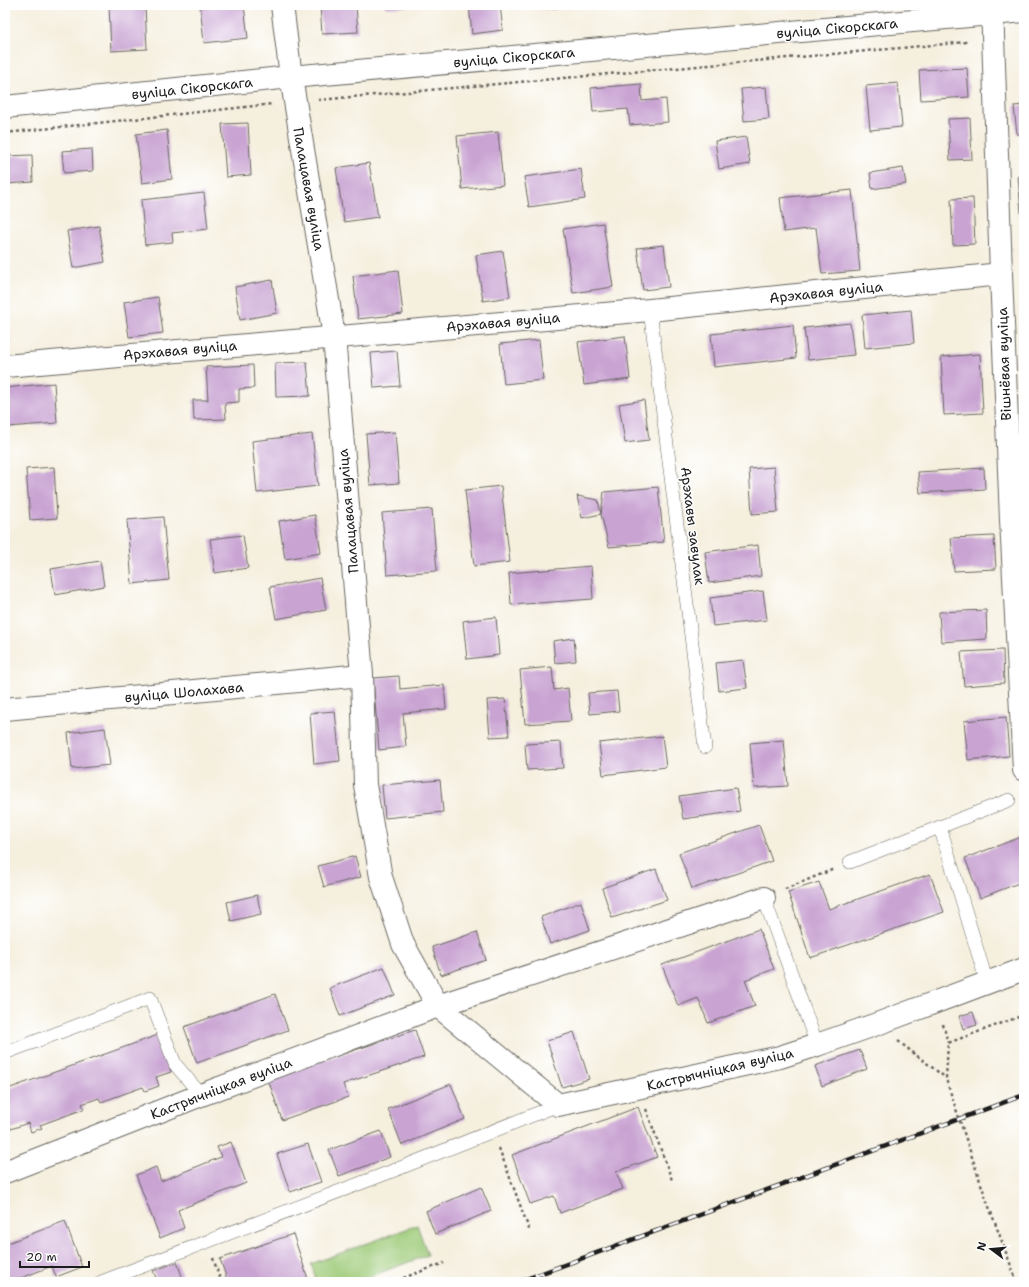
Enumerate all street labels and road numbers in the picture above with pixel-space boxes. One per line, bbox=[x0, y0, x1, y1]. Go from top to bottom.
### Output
street label: вуліца Сікорскага bbox=[776, 14, 899, 42]
street label: вуліца Сікорскага bbox=[453, 43, 576, 71]
street label: вуліца Сікорскага bbox=[131, 73, 254, 103]
street label: Палацавая вуліца bbox=[289, 126, 329, 252]
street label: Арэхавая вуліца bbox=[768, 277, 884, 307]
street label: Вішнёвая вуліца bbox=[993, 307, 1015, 421]
street label: Арэхавая вуліца bbox=[445, 308, 561, 336]
street label: Арэхавая вуліца bbox=[122, 336, 238, 364]
street label: Палацавая вуліца bbox=[334, 448, 362, 574]
street label: Арэхавы завулак bbox=[677, 466, 709, 587]
street label: вуліца Шолахава bbox=[124, 678, 245, 706]
street label: Кастрычніцкая вуліца bbox=[645, 1043, 795, 1095]
street label: Кастрычніцкая вуліца bbox=[148, 1053, 294, 1123]

